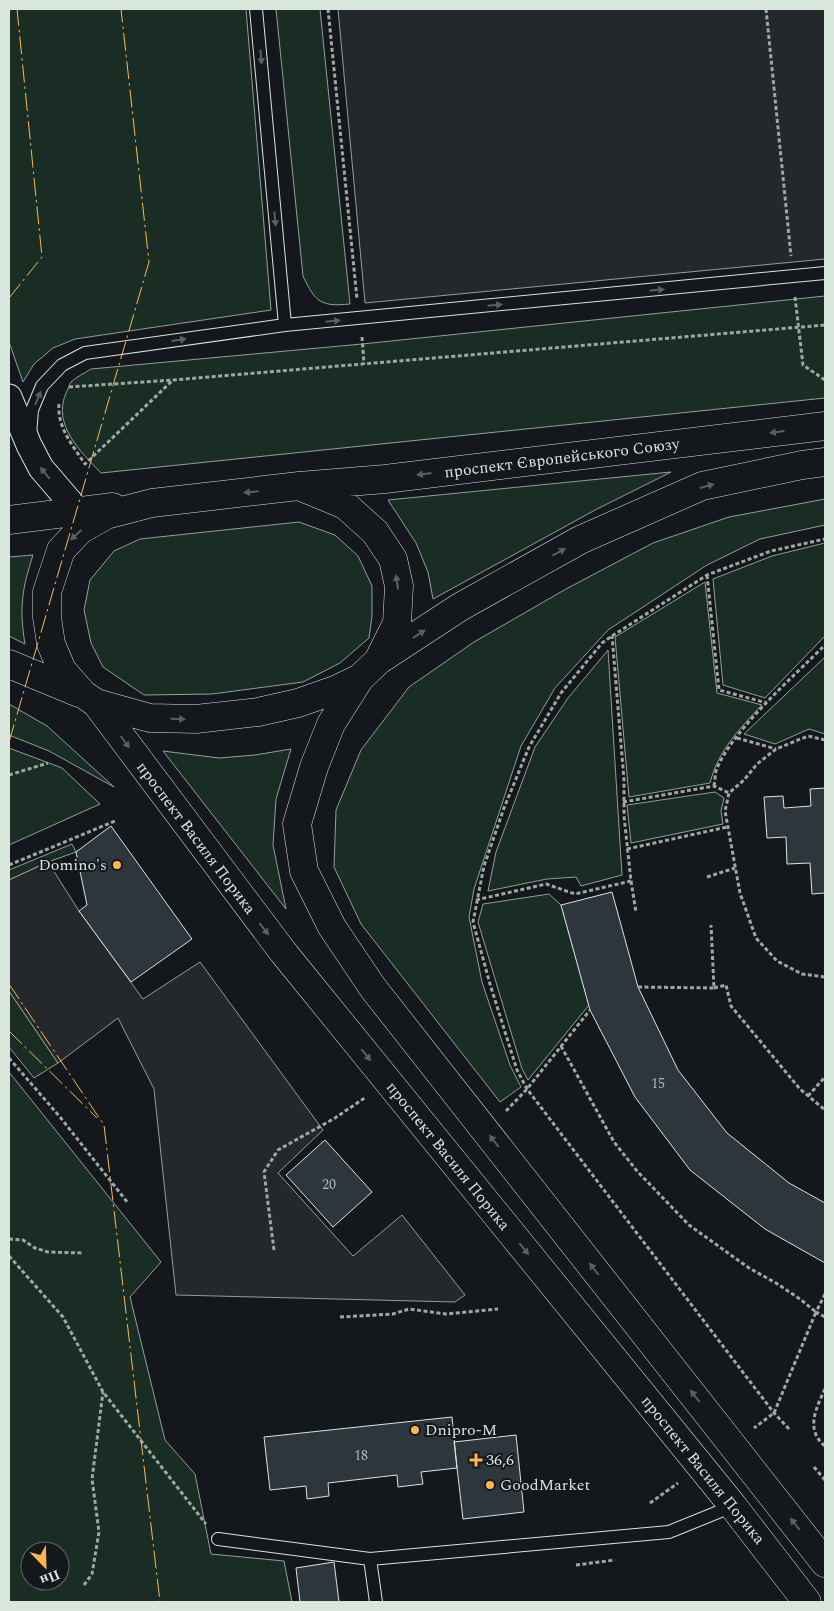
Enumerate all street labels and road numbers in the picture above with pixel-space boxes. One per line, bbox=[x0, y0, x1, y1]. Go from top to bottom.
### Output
street label: проспект Європейського Союзу bbox=[443, 432, 682, 484]
street label: проспект Василя Порика bbox=[131, 757, 262, 920]
street label: проспект Василя Порика bbox=[380, 1076, 516, 1236]
street label: проспект Василя Порика bbox=[635, 1390, 771, 1550]

